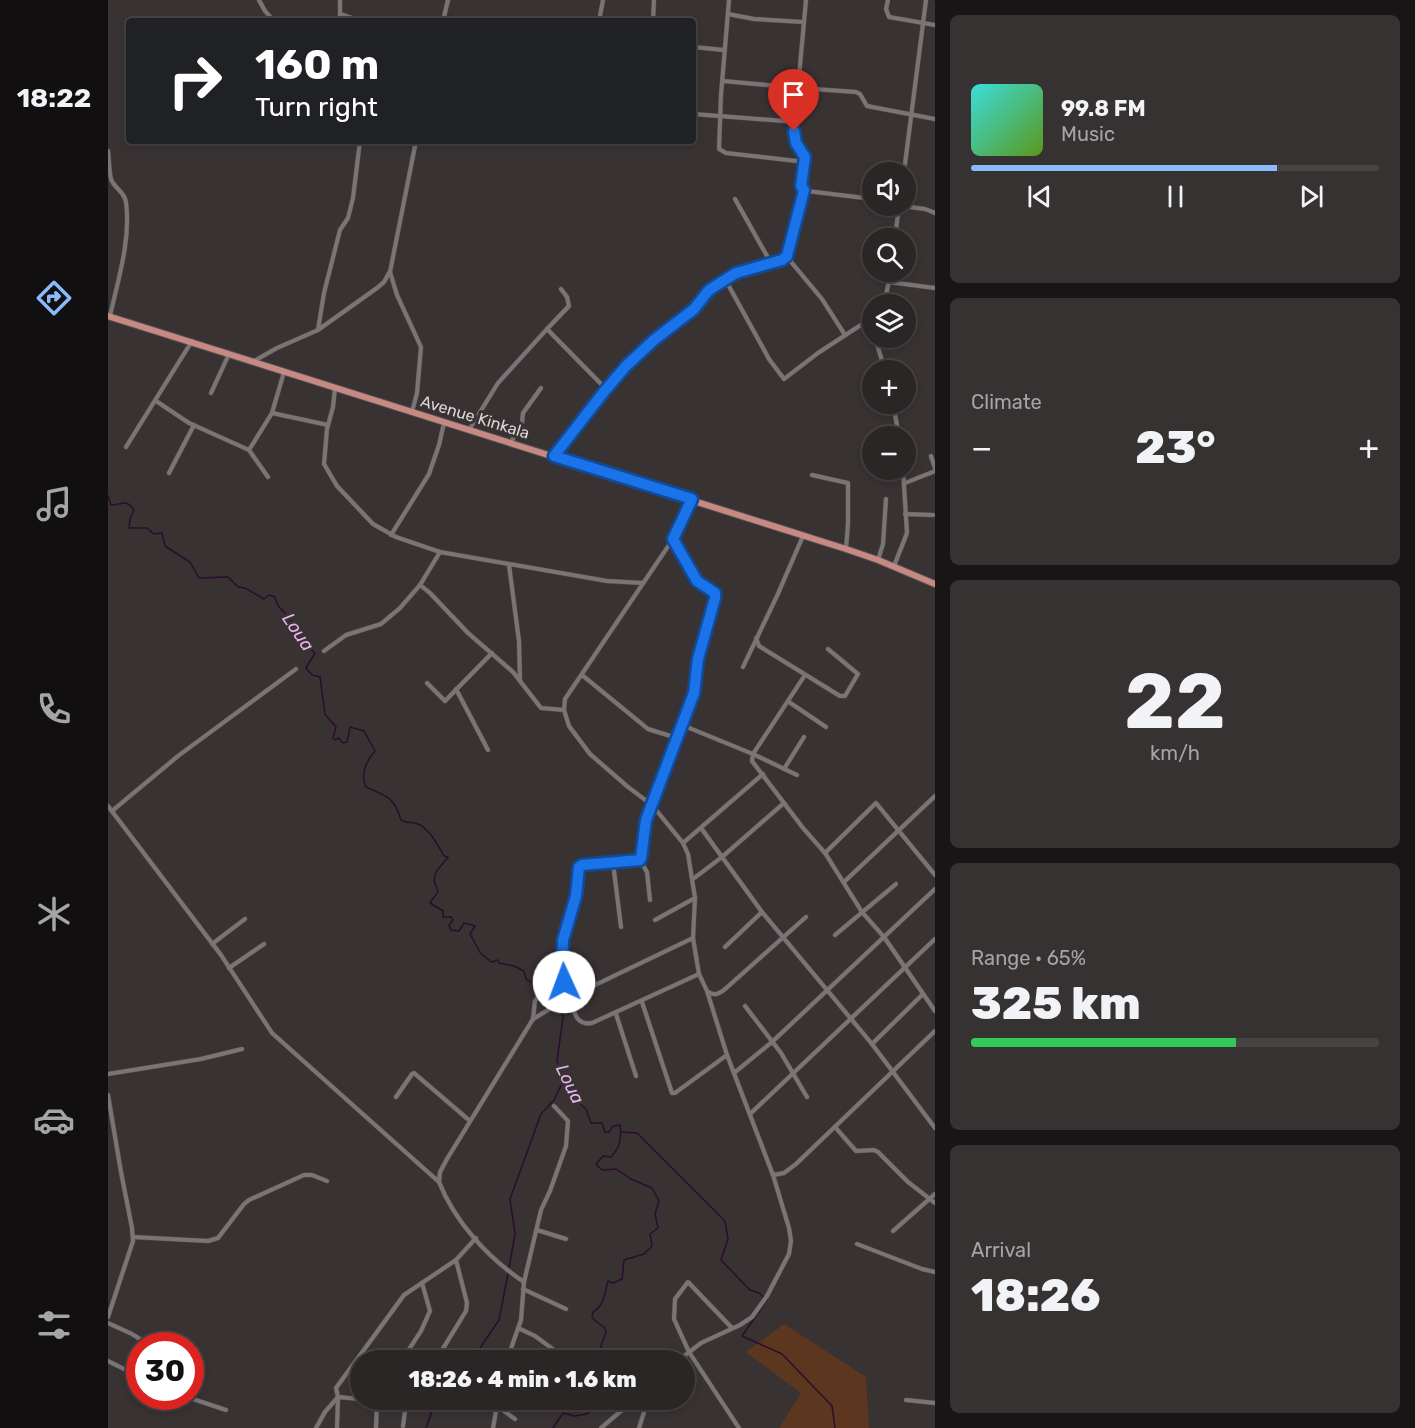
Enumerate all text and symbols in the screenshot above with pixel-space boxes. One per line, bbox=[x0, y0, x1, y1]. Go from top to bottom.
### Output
text: 160 m bbox=[255, 40, 379, 90]
icon: right bbox=[156, 42, 234, 120]
pin bbox=[768, 69, 819, 131]
icon: arrive bbox=[777, 78, 810, 111]
text: 18:22 bbox=[17, 82, 91, 114]
text: Turn right bbox=[255, 91, 378, 123]
text: 99.8 FM bbox=[1061, 95, 1146, 122]
text: Music bbox=[1061, 122, 1115, 146]
map controls bbox=[862, 162, 916, 480]
button: sound bbox=[862, 162, 916, 216]
icon: previous bbox=[1023, 180, 1056, 213]
icon: pause bbox=[1159, 180, 1192, 213]
icon: next bbox=[1295, 180, 1328, 213]
button: search bbox=[862, 228, 916, 282]
icon: directions bbox=[33, 277, 75, 319]
button: layers bbox=[862, 294, 916, 348]
button: + bbox=[862, 360, 916, 414]
text: Climate bbox=[971, 390, 1042, 414]
street label: Avenue Kinkala bbox=[418, 391, 532, 443]
text: 23° bbox=[1135, 421, 1216, 474]
button: − bbox=[862, 426, 916, 480]
text: − bbox=[971, 428, 992, 467]
text: + bbox=[1358, 428, 1379, 467]
icon: music bbox=[33, 483, 75, 525]
water label: Loua bbox=[277, 609, 319, 656]
text: 22 bbox=[1124, 655, 1226, 748]
icon: phone bbox=[33, 688, 75, 730]
text: km/h bbox=[1150, 741, 1200, 765]
icon: climate bbox=[33, 893, 75, 935]
text: Range · 65% bbox=[971, 946, 1086, 970]
position arrow bbox=[532, 950, 596, 1014]
text: 325 km bbox=[971, 977, 1141, 1030]
water label: Loua bbox=[551, 1061, 589, 1108]
icon: car bbox=[33, 1099, 75, 1141]
text: Arrival bbox=[971, 1238, 1031, 1262]
text: 18:26 bbox=[971, 1269, 1100, 1322]
icon: filters bbox=[33, 1304, 75, 1346]
speed limit sign: 30 bbox=[126, 1332, 204, 1410]
text: 18:26 · 4 min · 1.6 km bbox=[408, 1366, 637, 1393]

